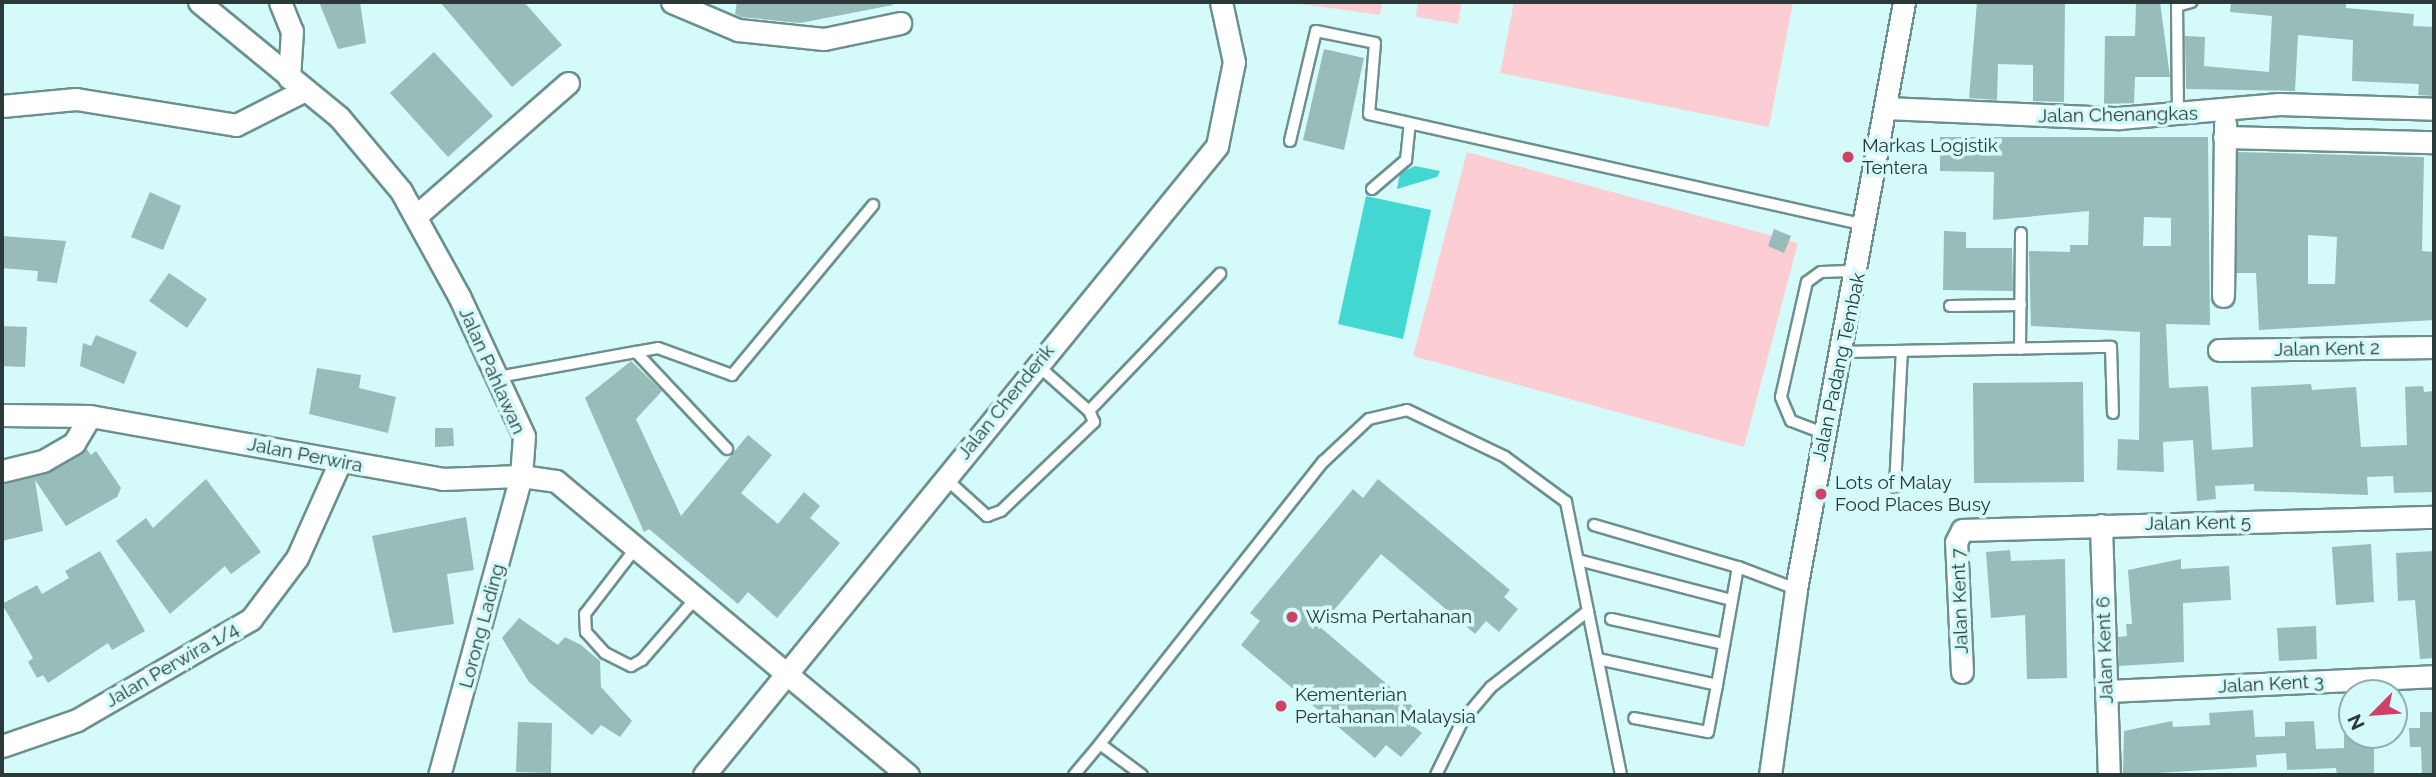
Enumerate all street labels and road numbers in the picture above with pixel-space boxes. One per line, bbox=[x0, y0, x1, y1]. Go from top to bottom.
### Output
street label: Jalan Chenangkas bbox=[2038, 102, 2198, 128]
street label: Jalan Padang Tembak bbox=[1808, 270, 1870, 464]
street label: Jalan Pahlawan bbox=[454, 304, 530, 438]
street label: Jalan Kent 2 bbox=[2274, 337, 2380, 361]
street label: Jalan Chenderik bbox=[953, 340, 1059, 464]
street label: Jalan Perwira bbox=[245, 433, 365, 477]
street label: Jalan Kent 5 bbox=[2145, 511, 2251, 535]
street label: Jalan Kent 7 bbox=[1947, 548, 1973, 654]
street label: Lorong Lading bbox=[454, 561, 510, 691]
street label: Jalan Kent 6 bbox=[2092, 596, 2118, 704]
street label: Jalan Perwira 1/4 bbox=[101, 618, 243, 712]
street label: Jalan Kent 3 bbox=[2218, 670, 2324, 698]

